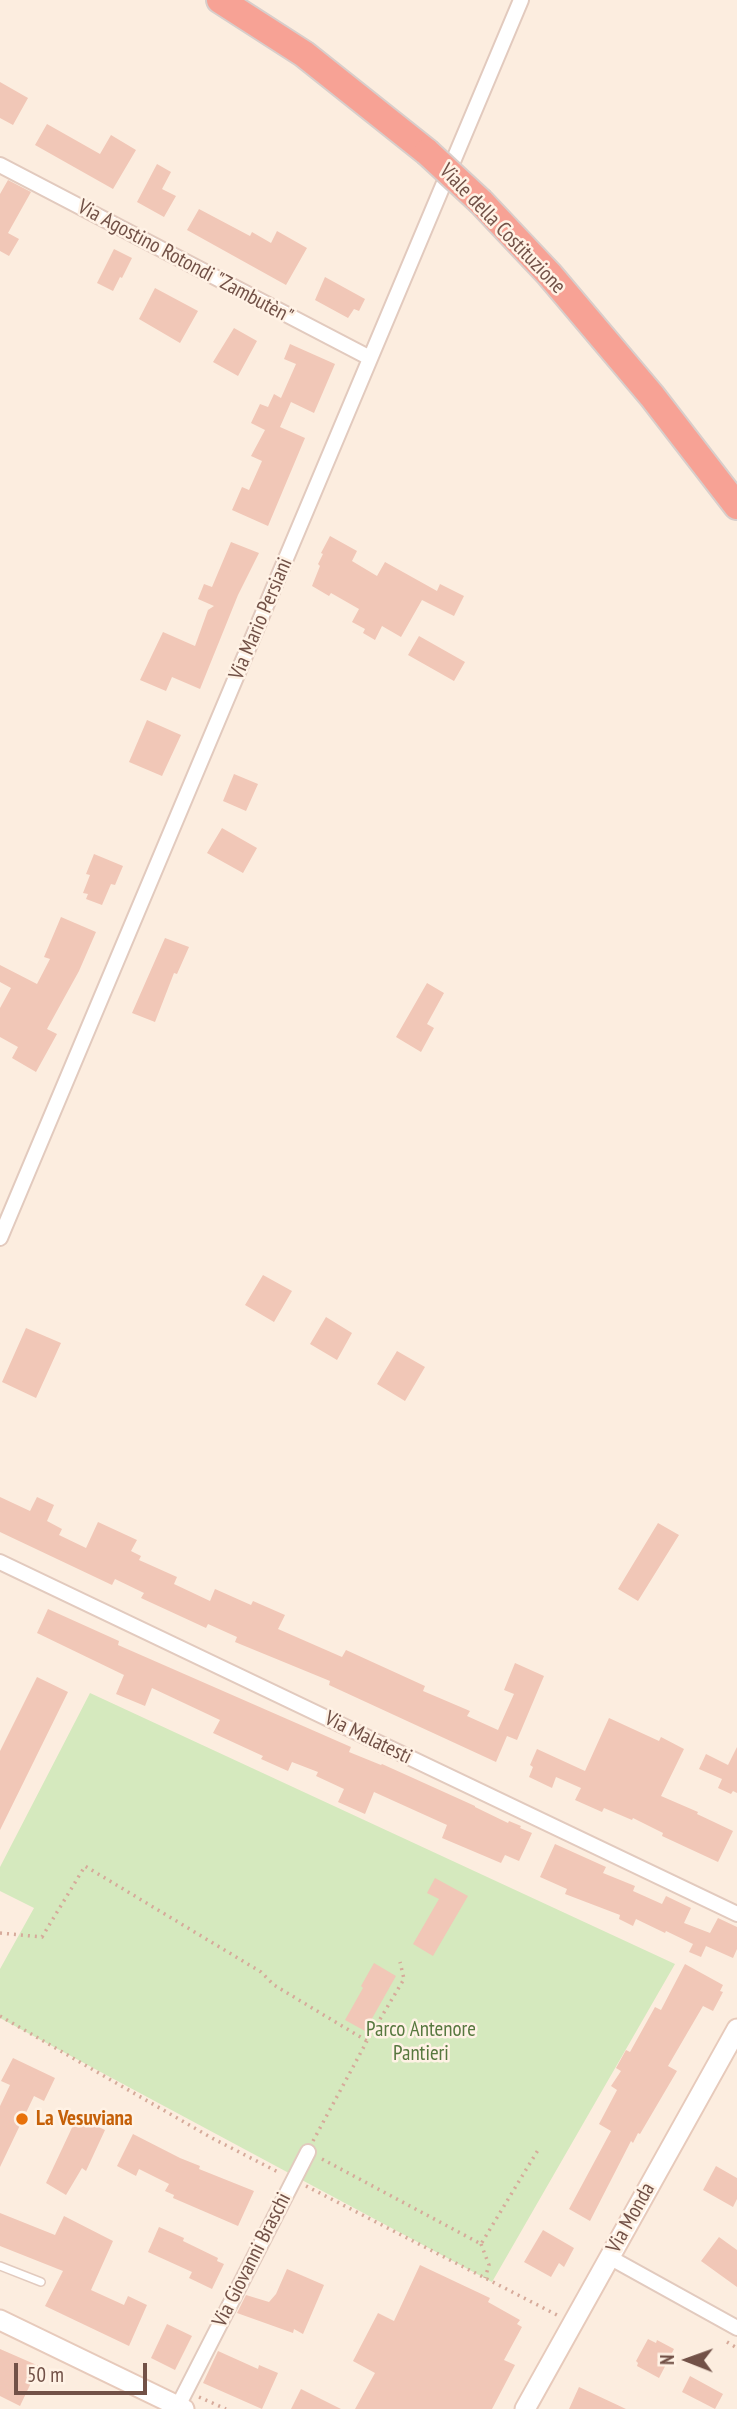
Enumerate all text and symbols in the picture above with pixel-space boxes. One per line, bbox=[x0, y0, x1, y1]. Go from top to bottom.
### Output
street label: Viale della Costituzione bbox=[434, 159, 570, 299]
street label: Via Agostino Rotondi "Zambutèn" bbox=[73, 194, 297, 330]
street label: Via Mario Persiani bbox=[224, 554, 298, 684]
street label: Via Malatesti bbox=[320, 1706, 416, 1770]
park label: Parco Antenore Pantieri bbox=[366, 2017, 476, 2067]
place label: La Vesuviana bbox=[36, 2106, 133, 2132]
marker: La Vesuviana bbox=[14, 2111, 30, 2127]
street label: Via Monda bbox=[601, 2179, 661, 2257]
street label: Via Giovanni Braschi bbox=[207, 2189, 297, 2331]
north arrow bbox=[653, 2325, 723, 2395]
scale bar bbox=[18, 2350, 150, 2394]
text: N bbox=[655, 2354, 679, 2365]
text: 50 m bbox=[27, 2361, 64, 2388]

